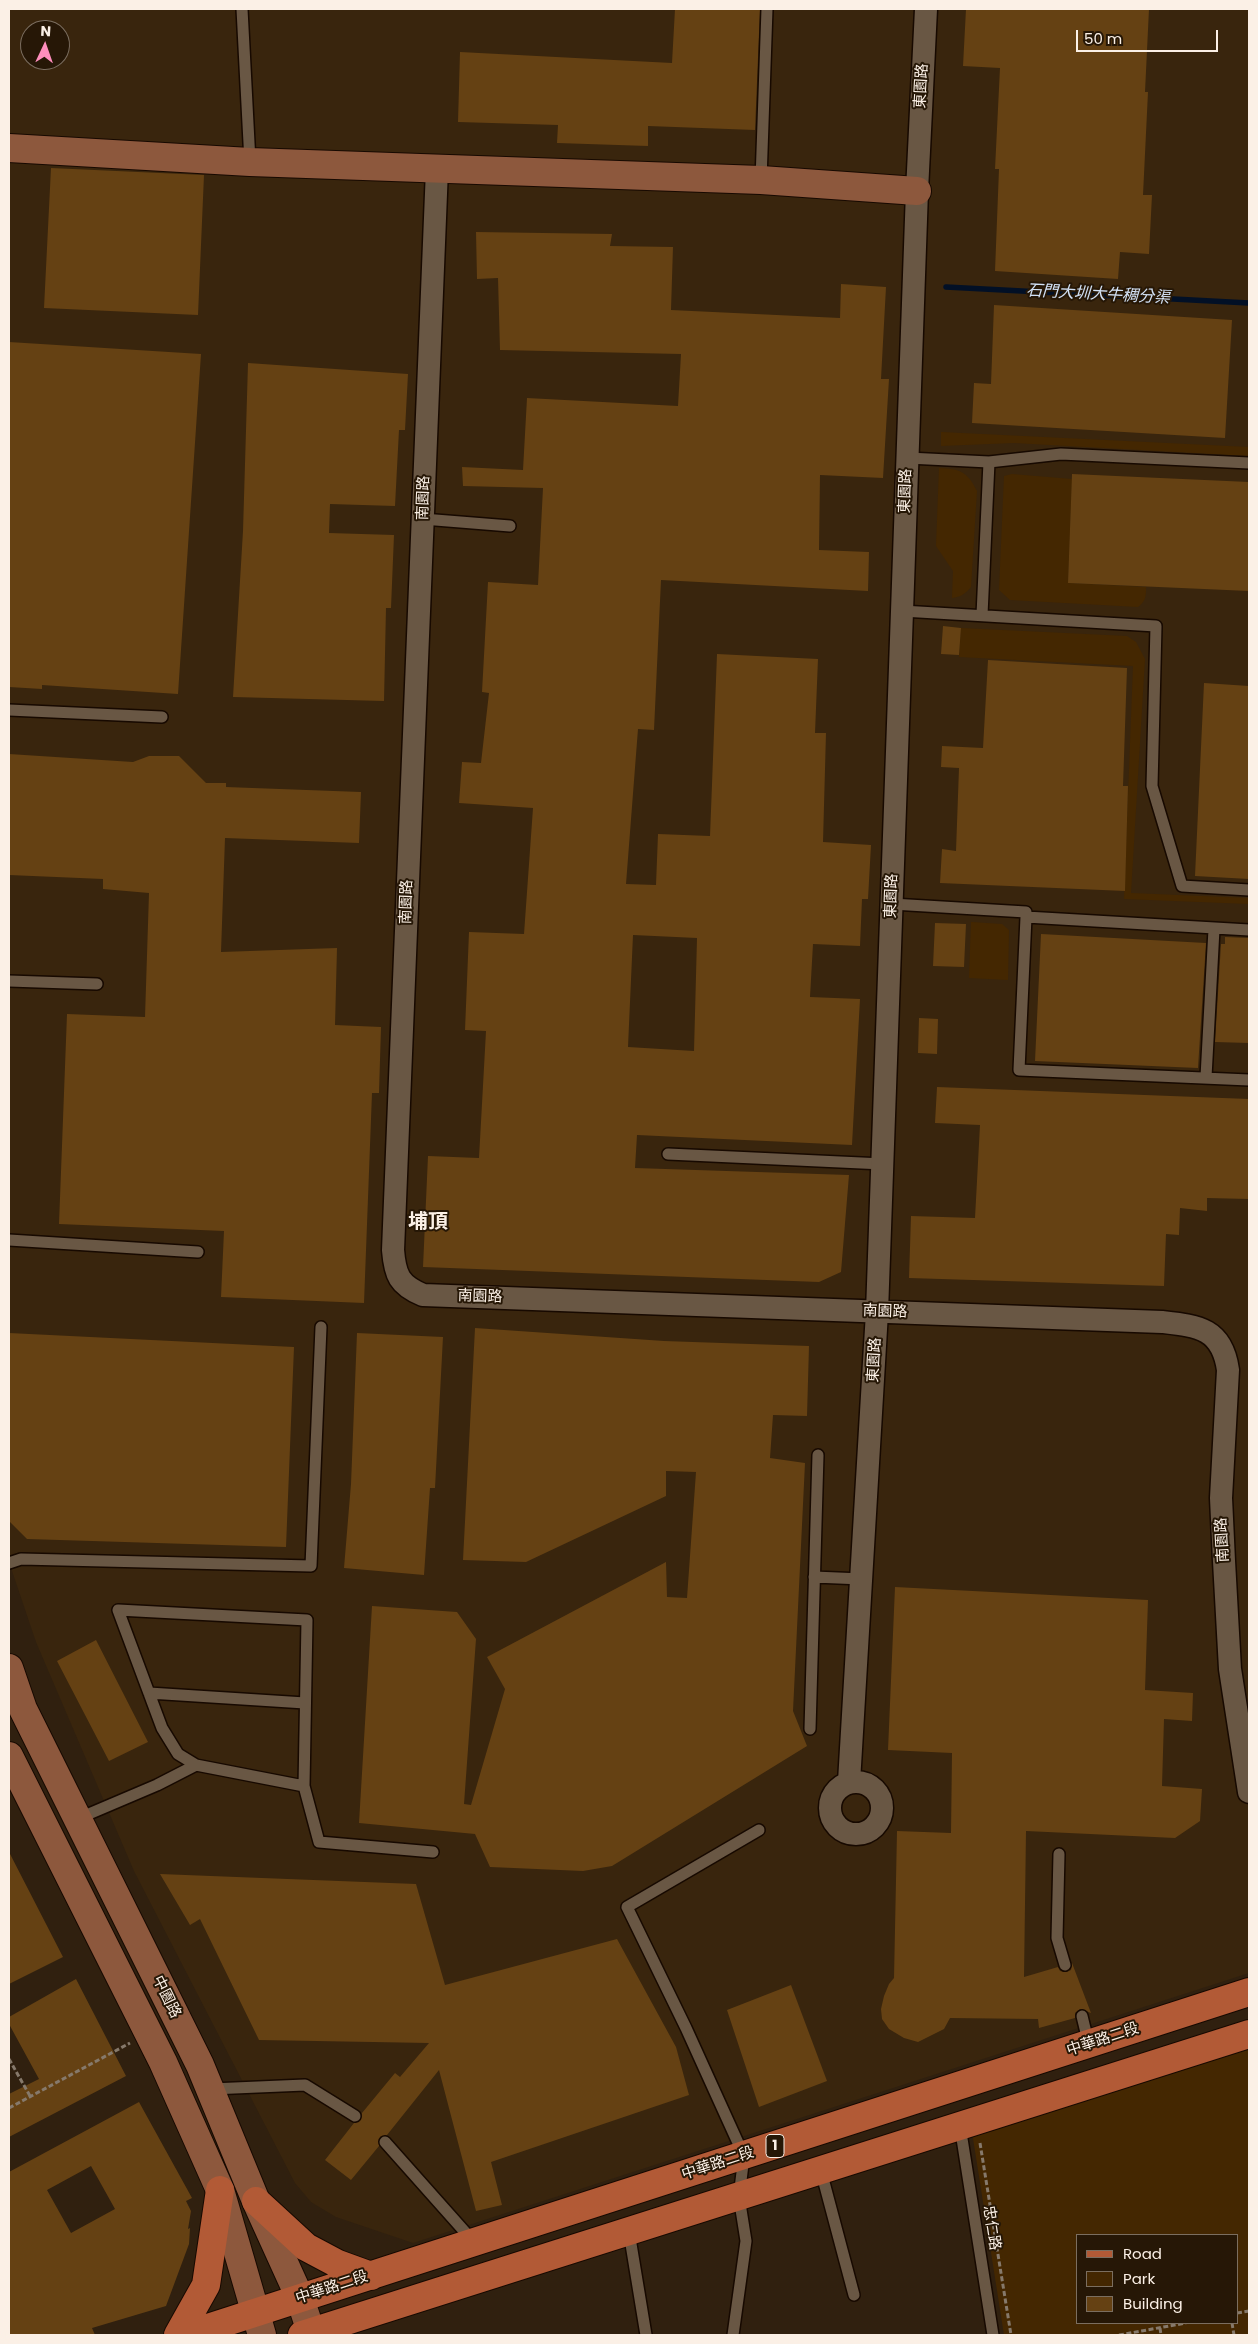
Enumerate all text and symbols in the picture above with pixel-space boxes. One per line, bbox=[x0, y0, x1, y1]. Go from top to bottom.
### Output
north arrow bbox=[20, 20, 70, 70]
scale bar bbox=[1078, 20, 1220, 52]
text: N bbox=[40, 21, 52, 41]
text: 50 m bbox=[1084, 28, 1122, 49]
street label: 東園路 bbox=[912, 63, 932, 109]
water label: 石門大圳大牛稠分渠 bbox=[1026, 282, 1170, 308]
street label: 東園路 bbox=[896, 468, 916, 514]
street label: 南園路 bbox=[414, 475, 434, 521]
street label: 東園路 bbox=[882, 873, 902, 919]
street label: 南園路 bbox=[397, 879, 417, 925]
district label: 埔頂 bbox=[408, 1211, 448, 1235]
street label: 南園路 bbox=[457, 1287, 503, 1307]
street label: 南園路 bbox=[862, 1302, 908, 1322]
street label: 東園路 bbox=[865, 1337, 885, 1383]
street label: 南園路 bbox=[1213, 1517, 1233, 1563]
street label: 中園路 bbox=[148, 1973, 184, 2021]
street label: 中華路二段 bbox=[1065, 2020, 1141, 2060]
road number: 1 bbox=[766, 2134, 784, 2158]
street label: 中華路二段 bbox=[680, 2144, 756, 2184]
street label: 忠仁路 bbox=[979, 2204, 1003, 2252]
legend bbox=[1076, 2234, 1238, 2324]
text: Road bbox=[1123, 2243, 1162, 2264]
street label: 中華路二段 bbox=[294, 2268, 370, 2308]
text: Park bbox=[1123, 2268, 1155, 2289]
text: Building bbox=[1123, 2293, 1183, 2314]

